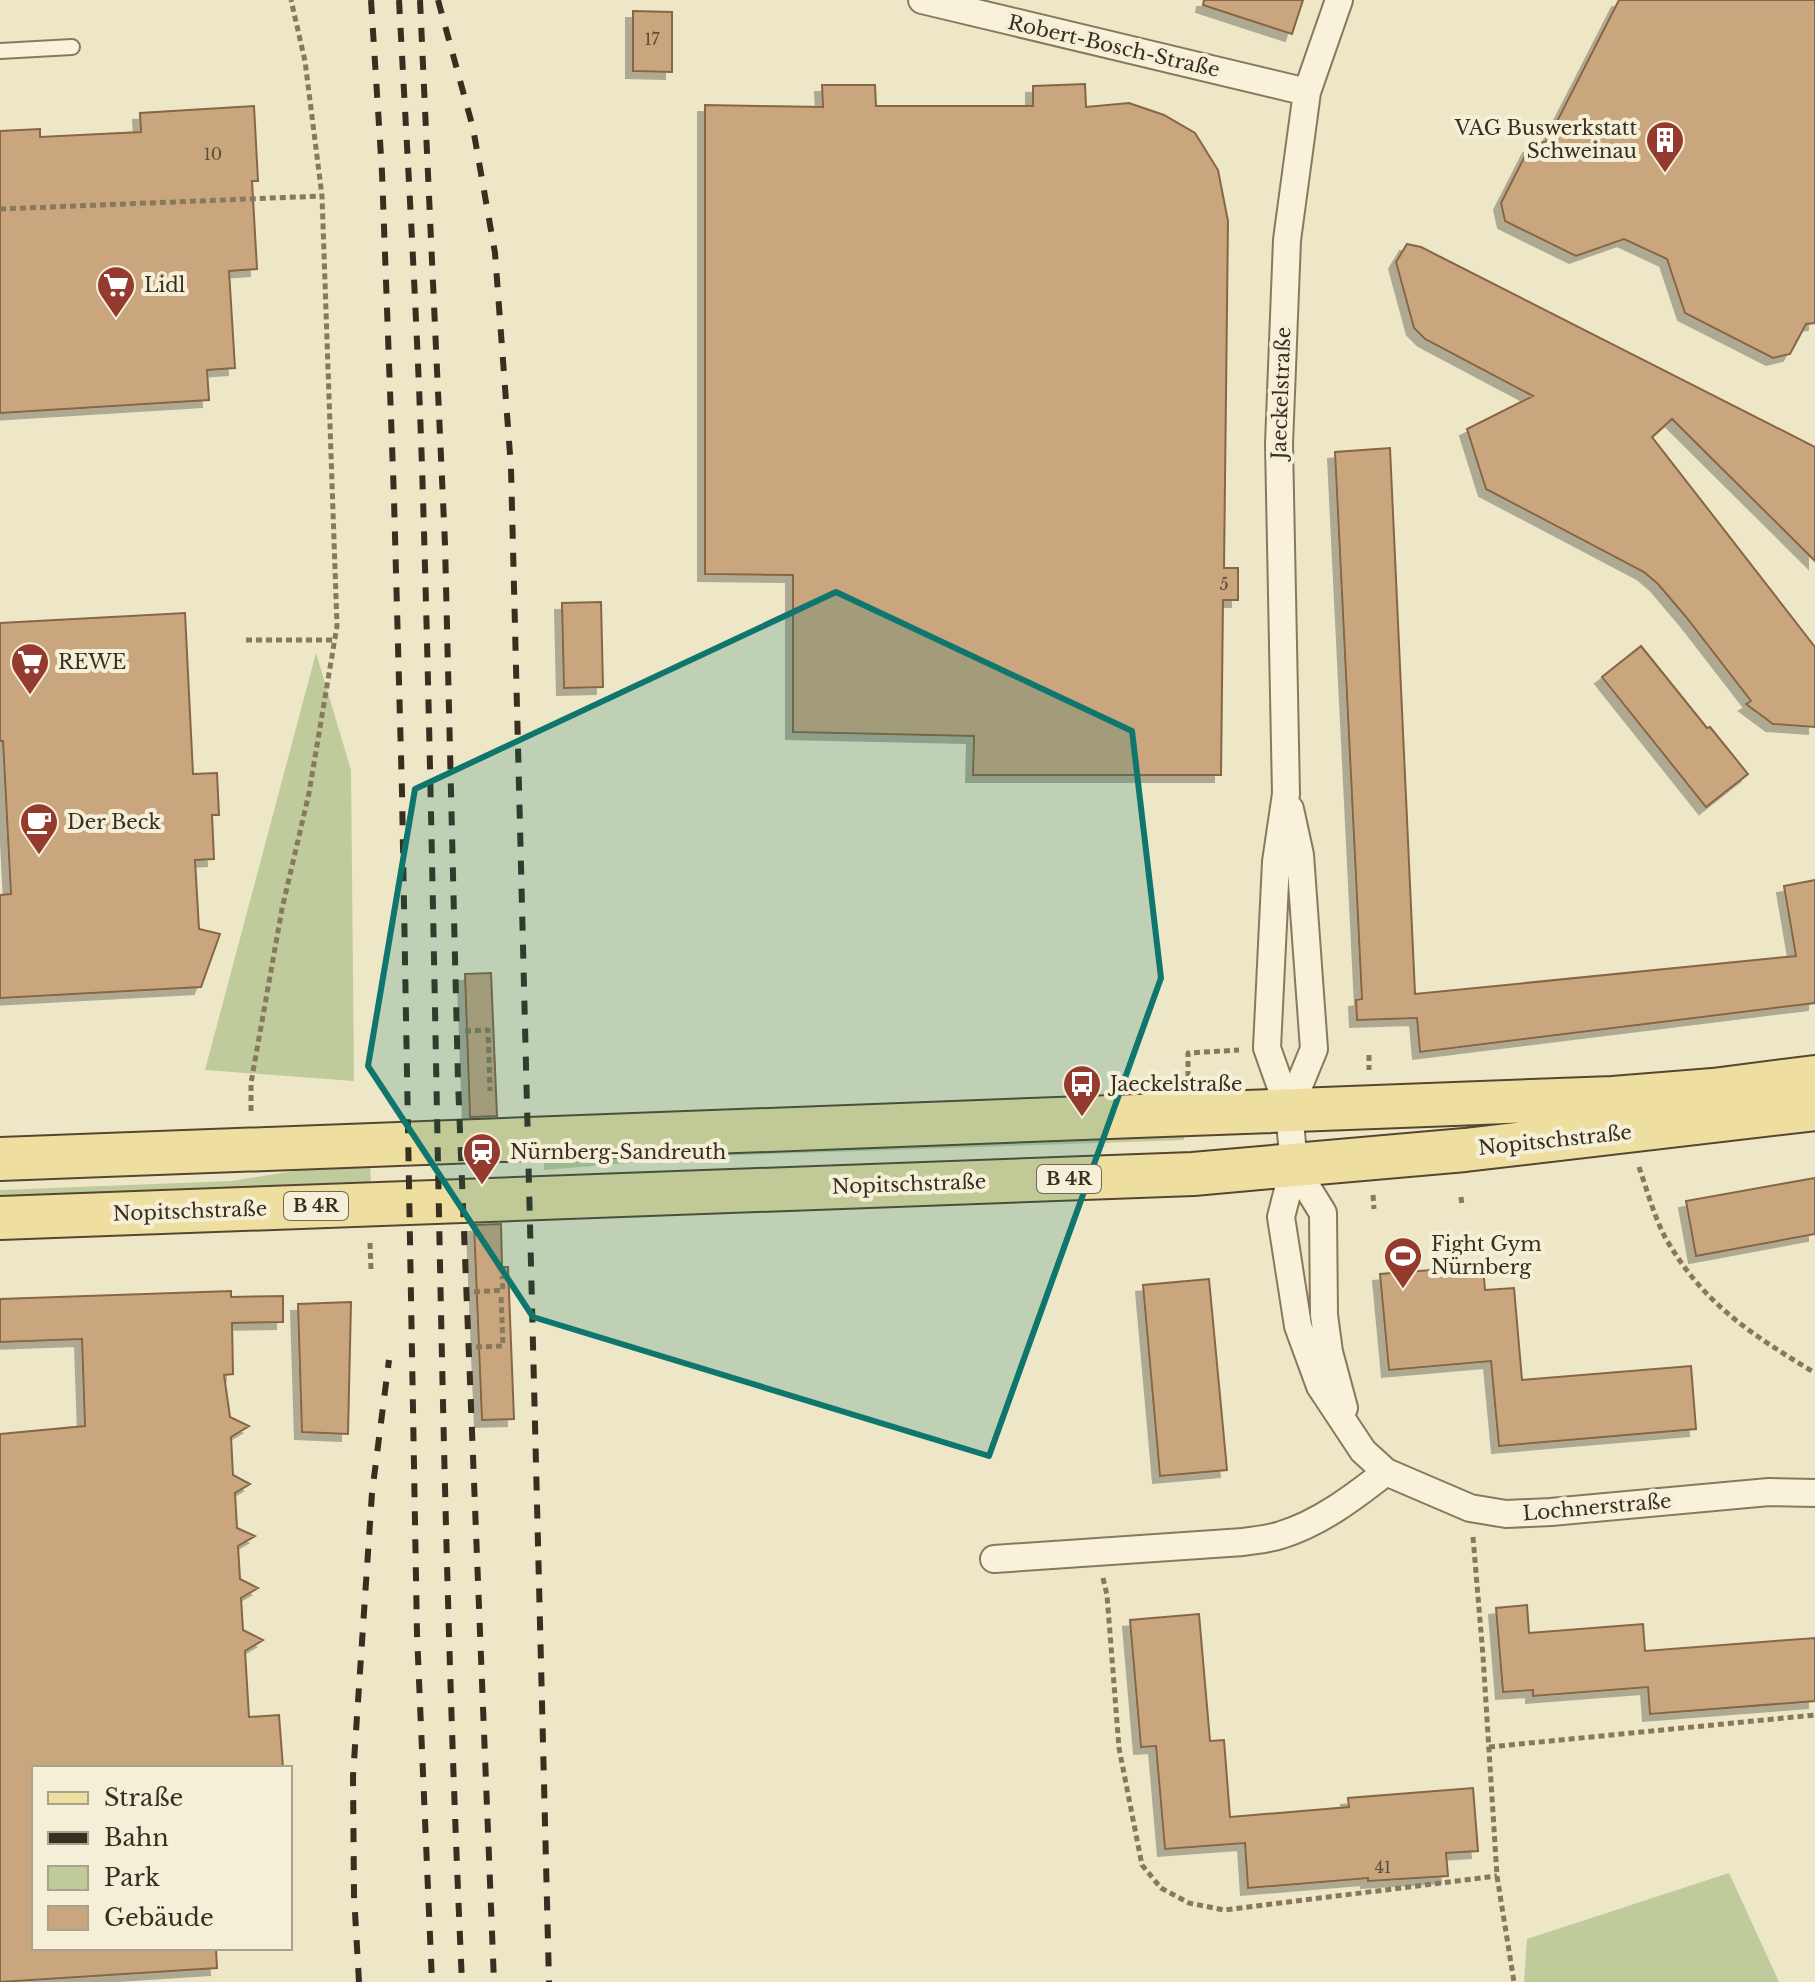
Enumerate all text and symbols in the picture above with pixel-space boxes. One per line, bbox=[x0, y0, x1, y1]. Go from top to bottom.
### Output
street label: Robert-Bosch-Straße bbox=[1006, 10, 1222, 82]
house number: 17 bbox=[644, 29, 661, 49]
place label: VAG Buswerkstatt Schweinau bbox=[1454, 116, 1637, 163]
building icon: VAG Buswerkstatt Schweinau bbox=[1644, 119, 1686, 174]
house number: 10 bbox=[204, 144, 222, 164]
supermarket icon: Lidl bbox=[95, 264, 137, 319]
place label: Lidl bbox=[144, 273, 185, 297]
street label: Jaeckelstraße bbox=[1267, 326, 1295, 463]
house number: 5 bbox=[1219, 574, 1229, 594]
supermarket icon: REWE bbox=[9, 641, 51, 696]
place label: REWE bbox=[58, 650, 126, 674]
cafe icon: Der Beck bbox=[18, 801, 60, 856]
place label: Der Beck bbox=[67, 810, 161, 834]
bus stop icon: Jaeckelstraße bbox=[1061, 1063, 1103, 1118]
place label: Jaeckelstraße bbox=[1107, 1072, 1242, 1096]
street label: Nopitschstraße bbox=[1477, 1120, 1633, 1160]
station icon: Nürnberg-Sandreuth bbox=[461, 1131, 503, 1186]
place label: Nürnberg-Sandreuth bbox=[510, 1140, 727, 1164]
road number: B 4R bbox=[1037, 1165, 1101, 1193]
street label: Nopitschstraße bbox=[831, 1169, 987, 1199]
road number: B 4R bbox=[284, 1192, 348, 1220]
street label: Nopitschstraße bbox=[112, 1196, 268, 1226]
place label: Fight Gym Nürnberg bbox=[1431, 1232, 1542, 1279]
sports icon: Fight Gym Nürnberg bbox=[1382, 1235, 1424, 1290]
street label: Lochnerstraße bbox=[1522, 1489, 1672, 1525]
legend bbox=[32, 1766, 292, 1950]
text: Straße bbox=[104, 1783, 183, 1812]
text: Bahn bbox=[104, 1823, 169, 1852]
house number: 41 bbox=[1375, 1857, 1391, 1877]
text: Park bbox=[104, 1863, 160, 1892]
text: Gebäude bbox=[104, 1903, 214, 1932]

